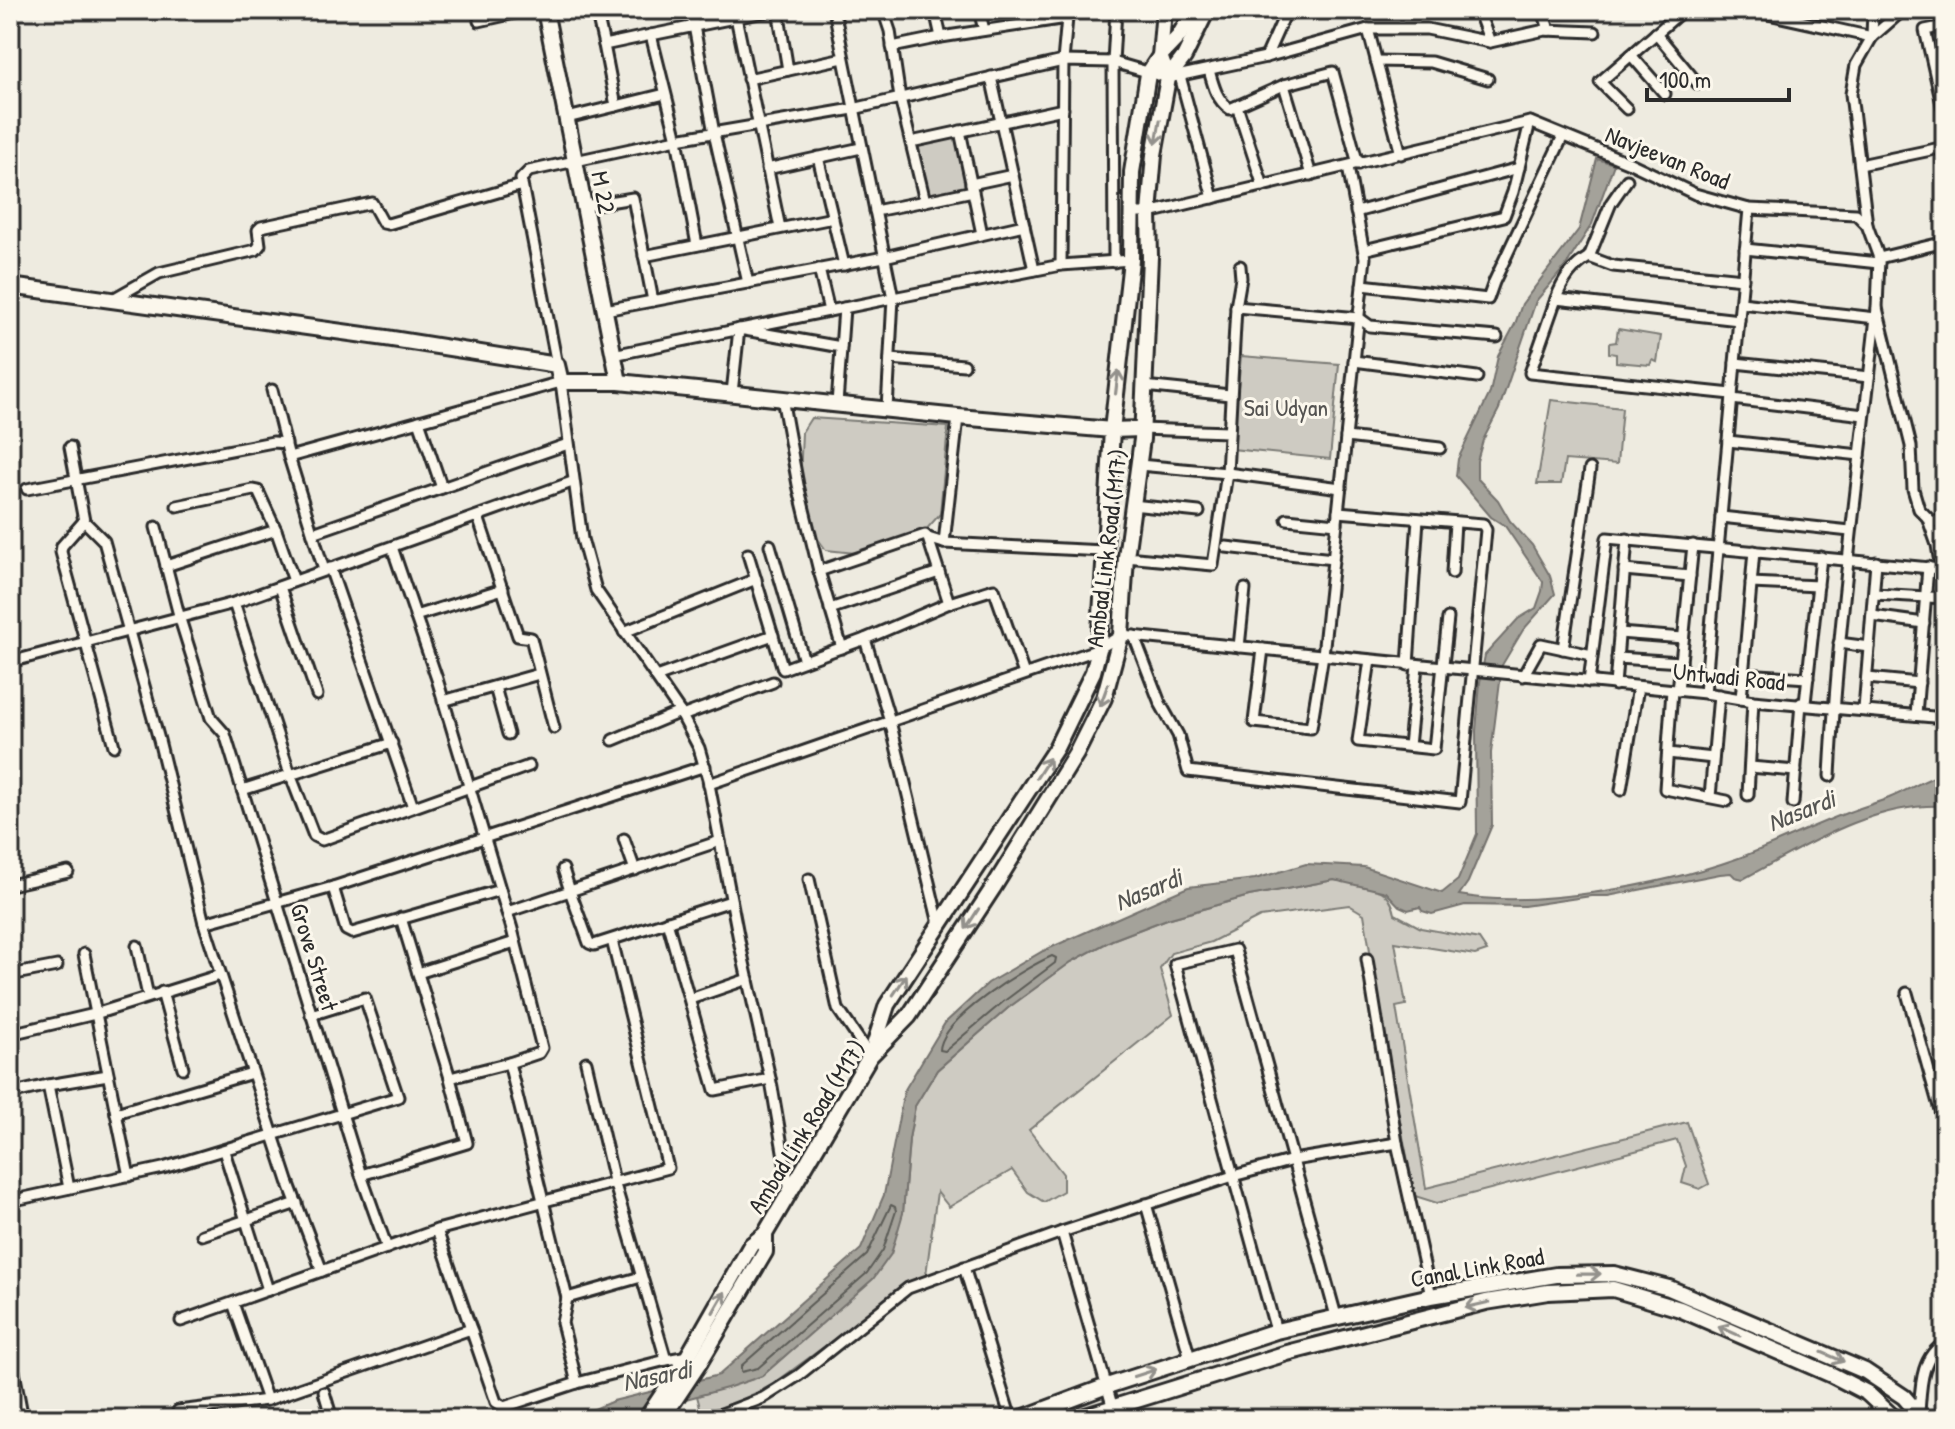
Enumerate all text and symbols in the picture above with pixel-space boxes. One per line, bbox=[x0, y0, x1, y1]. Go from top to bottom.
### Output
scale bar bbox=[1647, 52, 1789, 102]
text: 100 m bbox=[1659, 63, 1711, 95]
street label: Navjeevan Road bbox=[1601, 118, 1735, 196]
one-way arrow bbox=[1149, 119, 1164, 144]
street label: M 22 bbox=[584, 168, 624, 216]
one-way arrow bbox=[1110, 369, 1125, 396]
park label: Sai Udyan bbox=[1244, 391, 1328, 423]
street label: Ambad Link Road (M17) bbox=[1078, 447, 1134, 649]
street label: Untwadi Road bbox=[1671, 654, 1787, 698]
one-way arrow bbox=[1095, 682, 1110, 707]
one-way arrow bbox=[1036, 757, 1052, 780]
water label: Nasardi bbox=[1762, 780, 1842, 839]
water label: Nasardi bbox=[1109, 858, 1189, 919]
street label: Grove Street bbox=[283, 899, 347, 1015]
one-way arrow bbox=[964, 908, 981, 930]
one-way arrow bbox=[892, 975, 909, 997]
street label: Ambad Link Road (M17) bbox=[740, 1033, 872, 1219]
street label: Canal Link Road bbox=[1408, 1240, 1546, 1294]
one-way arrow bbox=[1575, 1267, 1602, 1282]
one-way arrow bbox=[711, 1291, 727, 1314]
one-way arrow bbox=[1465, 1298, 1491, 1313]
one-way arrow bbox=[1717, 1322, 1741, 1337]
water label: Nasardi bbox=[619, 1350, 697, 1399]
one-way arrow bbox=[1820, 1351, 1845, 1366]
one-way arrow bbox=[1132, 1364, 1157, 1379]

